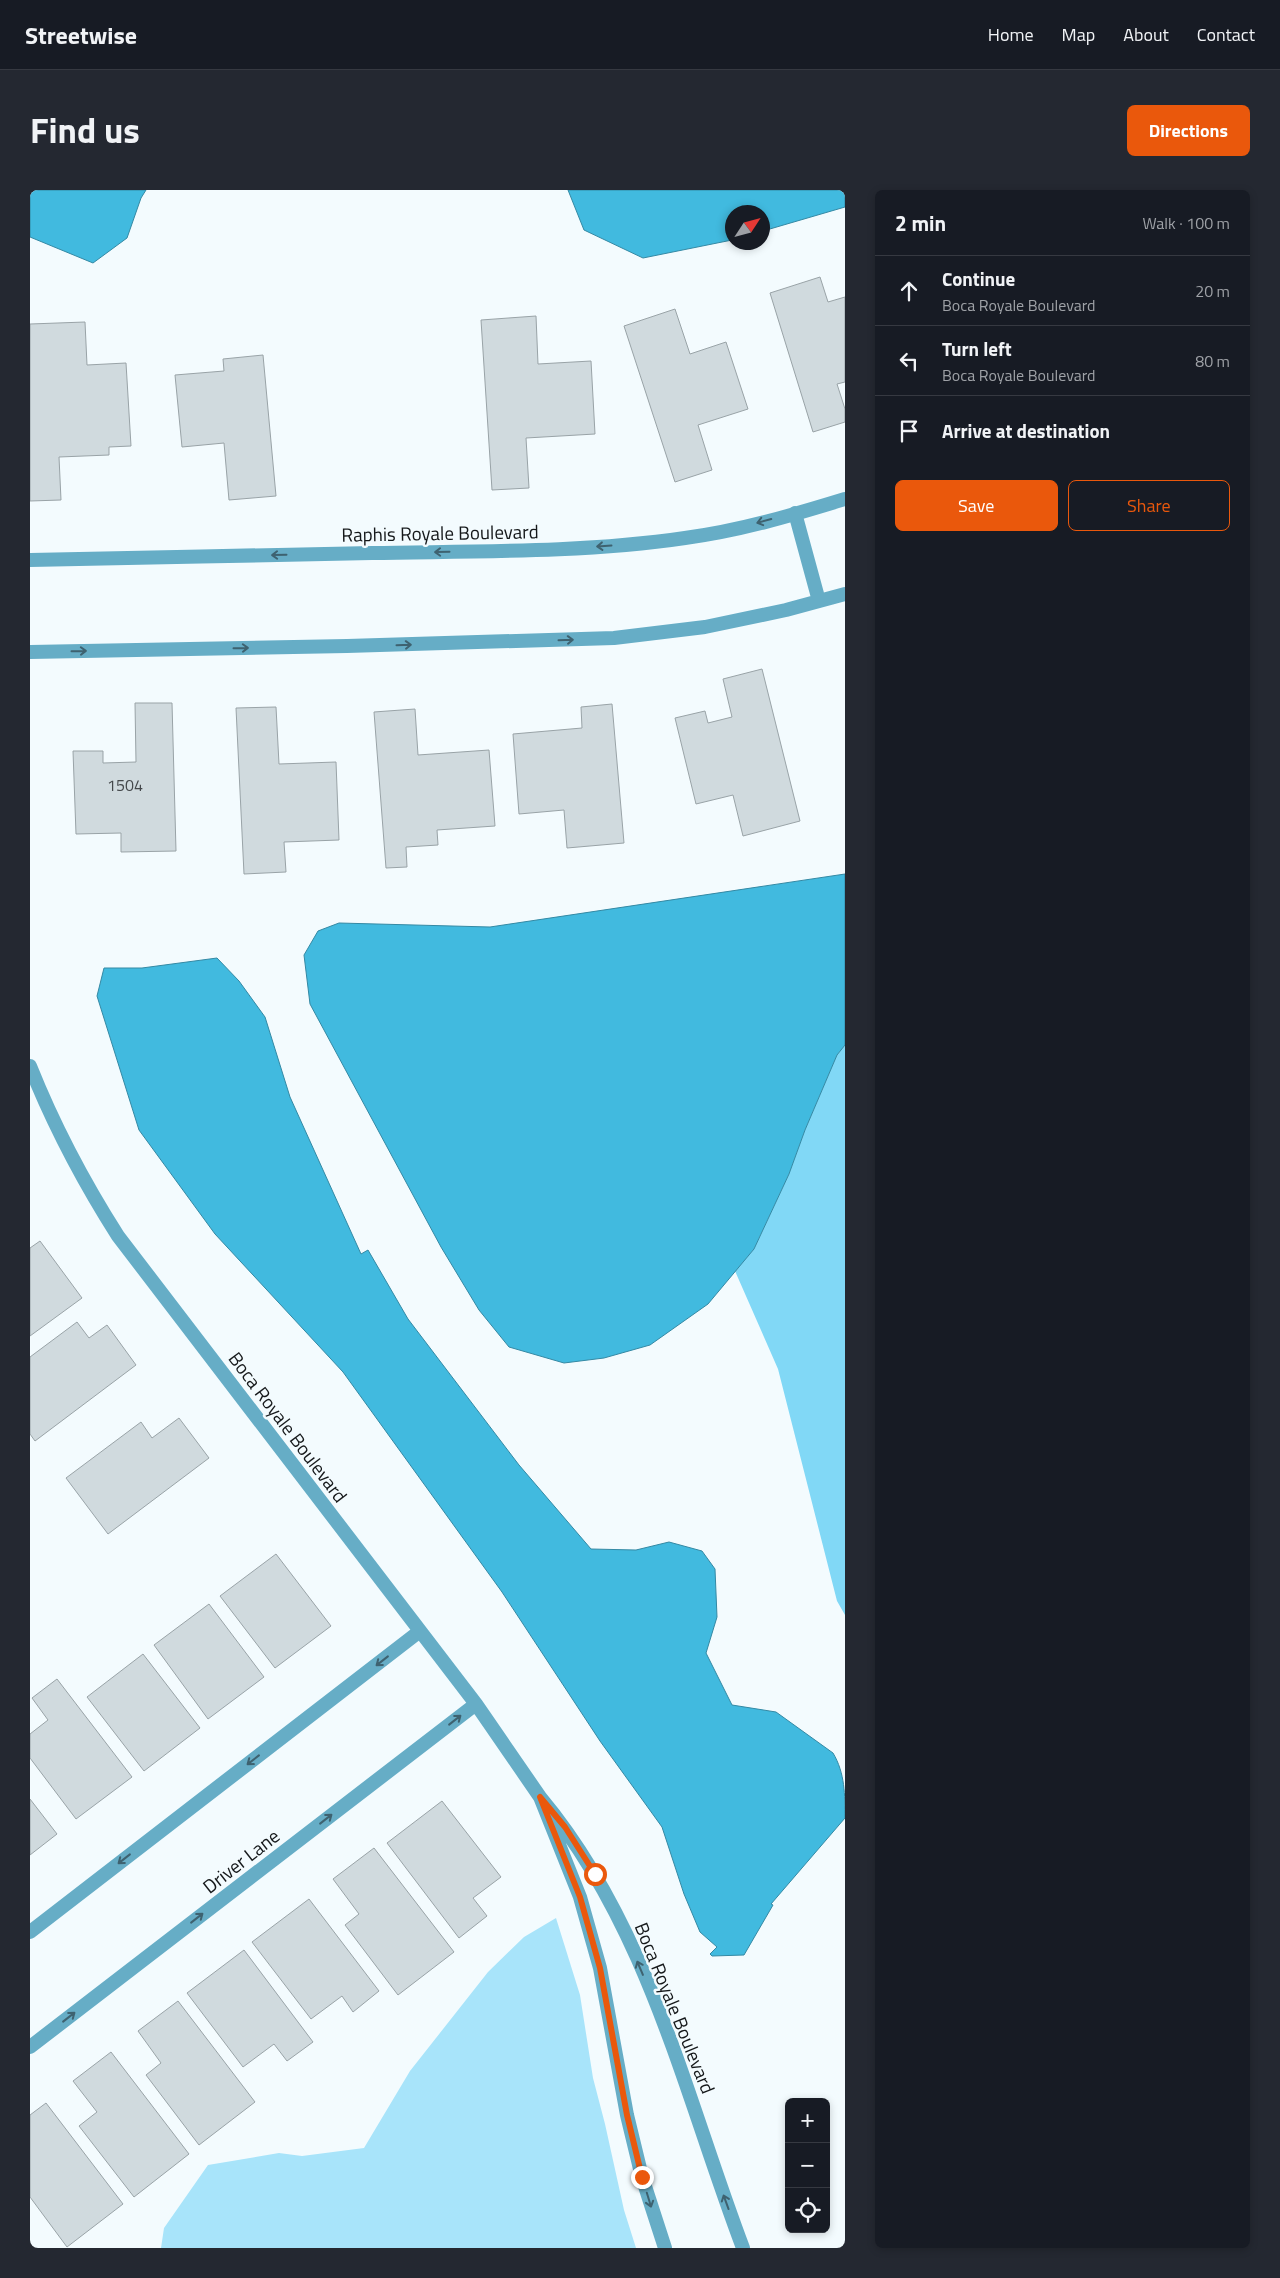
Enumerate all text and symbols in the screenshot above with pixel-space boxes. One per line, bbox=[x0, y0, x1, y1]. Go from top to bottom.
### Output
text: Streetwise bbox=[25, 17, 137, 53]
text: Home bbox=[988, 21, 1034, 48]
text: Map bbox=[1062, 21, 1095, 48]
text: About bbox=[1123, 21, 1169, 48]
text: Contact bbox=[1197, 21, 1255, 48]
text: Find us bbox=[30, 103, 140, 157]
button: Directions bbox=[1127, 105, 1250, 156]
north arrow bbox=[725, 205, 770, 250]
text: 2 min bbox=[895, 207, 946, 239]
text: Walk · 100 m bbox=[1142, 211, 1230, 235]
text: Continue bbox=[942, 264, 1015, 293]
icon: ahead bbox=[895, 277, 923, 305]
text: 20 m bbox=[1195, 279, 1230, 303]
text: Boca Royale Boulevard bbox=[942, 293, 1096, 317]
text: Turn left bbox=[942, 334, 1012, 363]
icon: left bbox=[895, 347, 923, 375]
text: 80 m bbox=[1195, 349, 1230, 373]
text: Boca Royale Boulevard bbox=[942, 363, 1096, 387]
text: Arrive at destination bbox=[942, 416, 1110, 445]
icon: arrive bbox=[895, 417, 923, 445]
button: Save bbox=[895, 480, 1058, 531]
button: Share bbox=[1068, 480, 1230, 531]
street label: Raphis Royale Boulevard bbox=[341, 516, 539, 549]
one-way arrow bbox=[757, 517, 773, 527]
one-way arrow bbox=[596, 541, 612, 551]
one-way arrow bbox=[434, 547, 450, 557]
one-way arrow bbox=[271, 550, 288, 560]
one-way arrow bbox=[558, 635, 574, 645]
one-way arrow bbox=[395, 640, 411, 649]
one-way arrow bbox=[232, 643, 249, 653]
one-way arrow bbox=[70, 646, 86, 656]
house number: 1504 bbox=[107, 773, 143, 797]
street label: Boca Royale Boulevard bbox=[222, 1345, 355, 1508]
one-way arrow bbox=[375, 1656, 389, 1666]
one-way arrow bbox=[448, 1715, 462, 1725]
one-way arrow bbox=[246, 1755, 260, 1765]
one-way arrow bbox=[319, 1814, 332, 1825]
street label: Driver Lane bbox=[196, 1821, 285, 1900]
one-way arrow bbox=[118, 1854, 131, 1865]
route start bbox=[584, 1863, 607, 1886]
one-way arrow bbox=[191, 1913, 204, 1924]
street label: Boca Royale Boulevard bbox=[628, 1918, 723, 2098]
one-way arrow bbox=[635, 1961, 645, 1976]
one-way arrow bbox=[62, 2012, 75, 2023]
map controls bbox=[785, 2098, 830, 2233]
button: + bbox=[785, 2098, 830, 2143]
button: − bbox=[785, 2143, 830, 2188]
route end bbox=[631, 2166, 654, 2189]
button: locate bbox=[785, 2188, 830, 2233]
one-way arrow bbox=[645, 2191, 655, 2207]
one-way arrow bbox=[721, 2195, 730, 2211]

